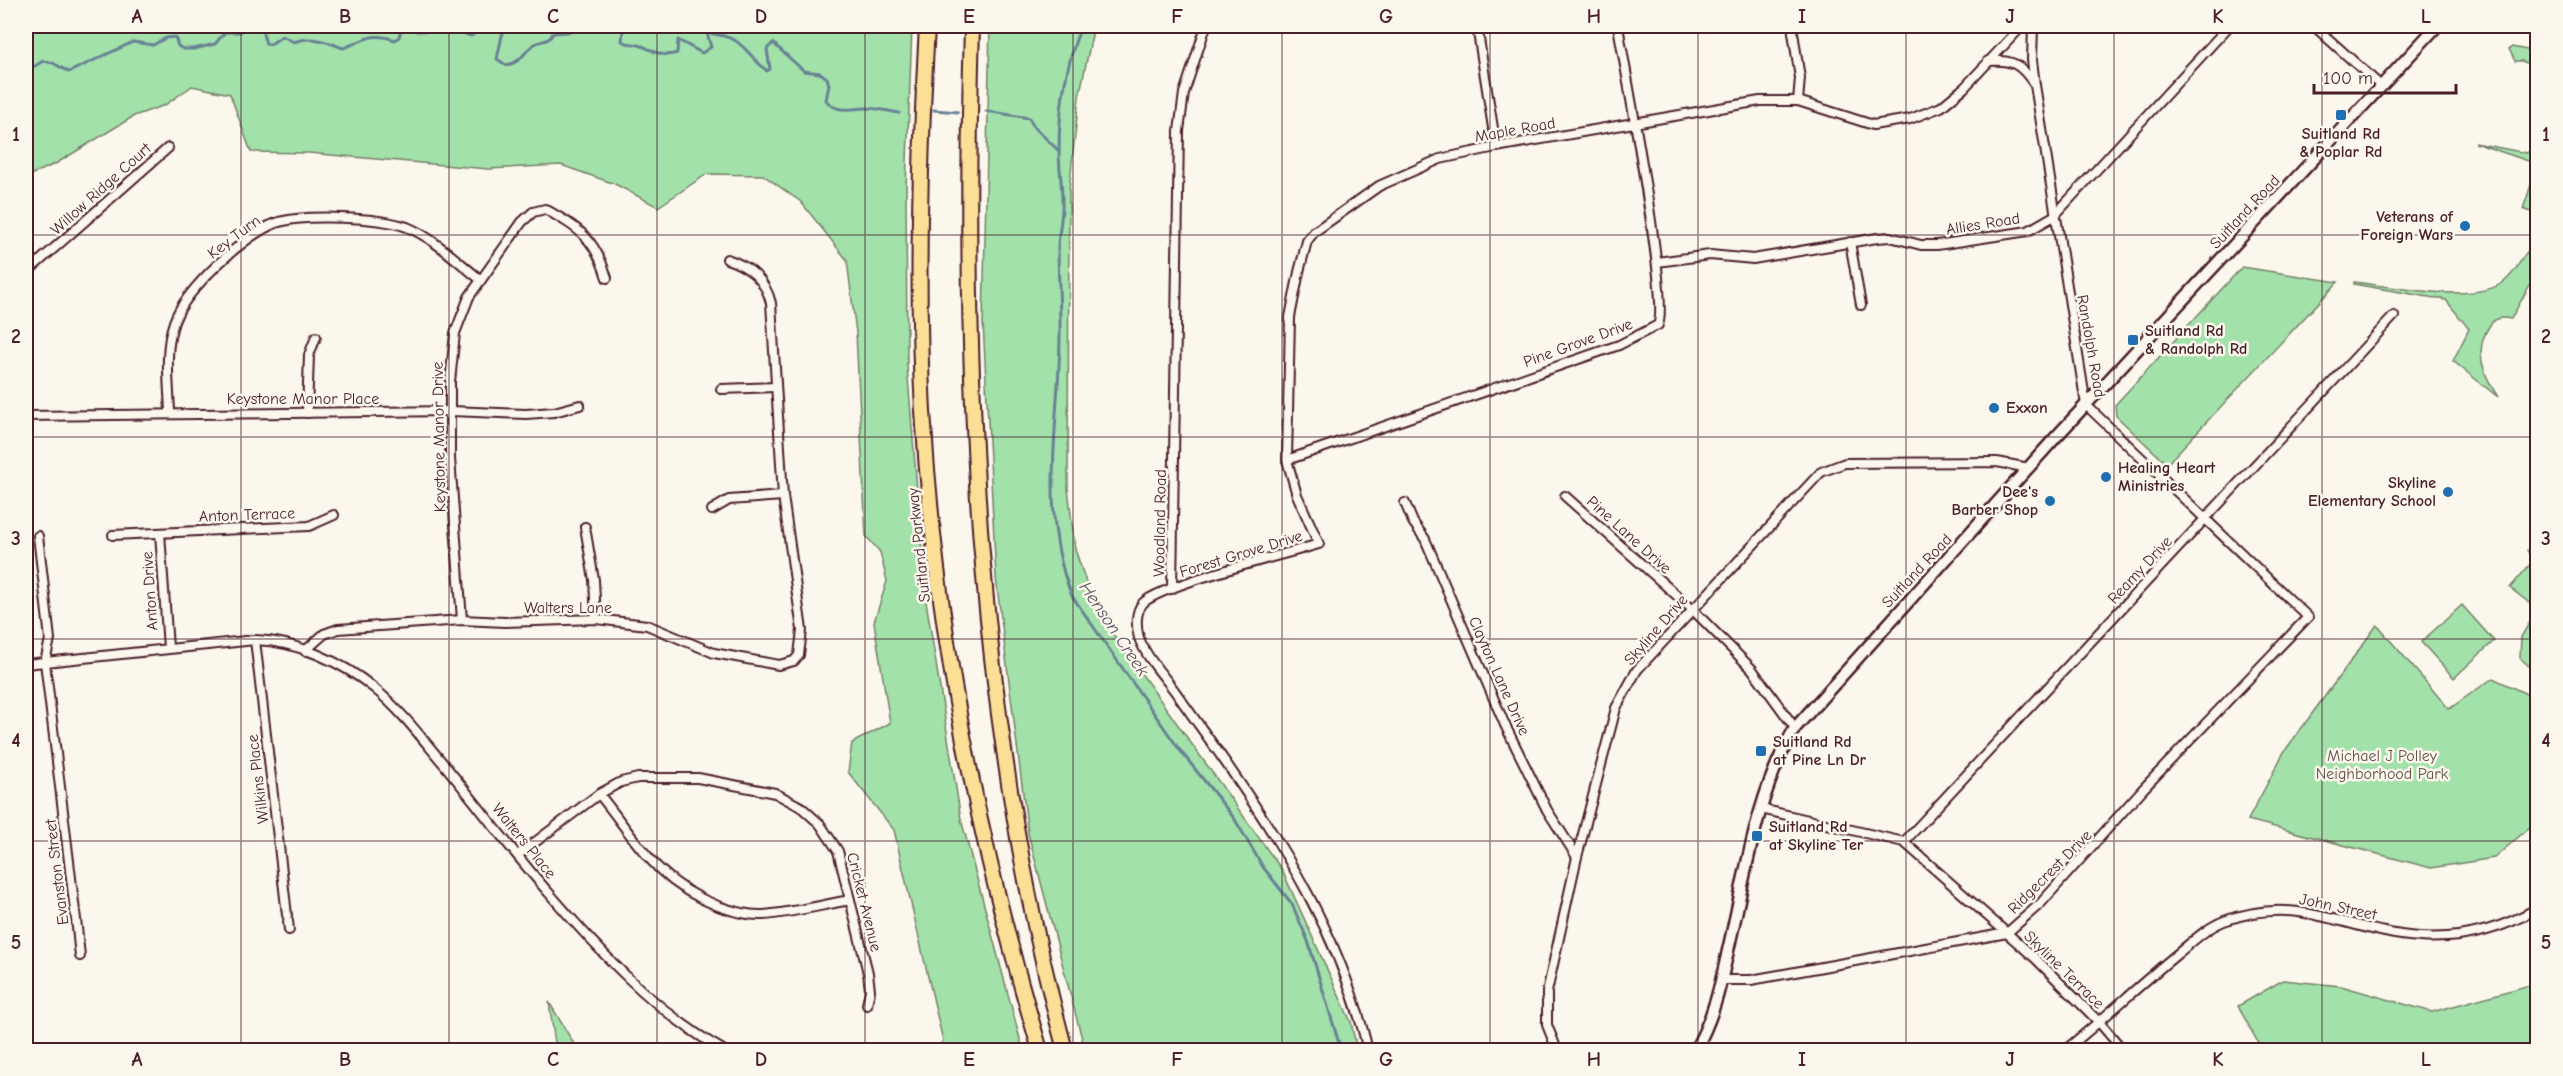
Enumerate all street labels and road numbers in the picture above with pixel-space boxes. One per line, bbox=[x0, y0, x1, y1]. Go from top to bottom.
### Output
street label: Maple Road bbox=[1473, 114, 1557, 146]
street label: Willow Ridge Court bbox=[47, 139, 155, 239]
street label: Suitland Road bbox=[2206, 171, 2284, 253]
street label: Allies Road bbox=[1945, 209, 2021, 239]
street label: Key Turn bbox=[204, 211, 264, 263]
street label: Randolph Road bbox=[2073, 293, 2109, 399]
street label: Pine Grove Drive bbox=[1521, 315, 1635, 371]
street label: Keystone Manor Drive bbox=[429, 362, 449, 512]
street label: Keystone Manor Place bbox=[227, 390, 379, 408]
street label: Woodland Road bbox=[1150, 469, 1170, 577]
street label: Suitland Parkway bbox=[904, 486, 934, 603]
street label: Pine Lane Drive bbox=[1583, 492, 1675, 578]
street label: Anton Terrace bbox=[199, 504, 295, 526]
street label: Forest Grove Drive bbox=[1177, 527, 1305, 581]
street label: Suitland Road bbox=[1878, 530, 1956, 612]
street label: Reamy Drive bbox=[2104, 532, 2176, 608]
street label: Anton Drive bbox=[138, 551, 162, 631]
street label: Skyline Drive bbox=[1620, 591, 1692, 669]
street label: Walters Lane bbox=[524, 599, 612, 617]
street label: Clayton Lane Drive bbox=[1465, 614, 1533, 738]
street label: Wilkins Place bbox=[244, 733, 272, 825]
street label: Walters Place bbox=[488, 800, 560, 882]
street label: Evanston Street bbox=[42, 818, 72, 926]
street label: Ridgecrest Drive bbox=[2004, 826, 2096, 918]
street label: Cricket Avenue bbox=[843, 851, 885, 953]
street label: John Street bbox=[2298, 890, 2379, 924]
street label: Skyline Terrace bbox=[2020, 927, 2108, 1013]

